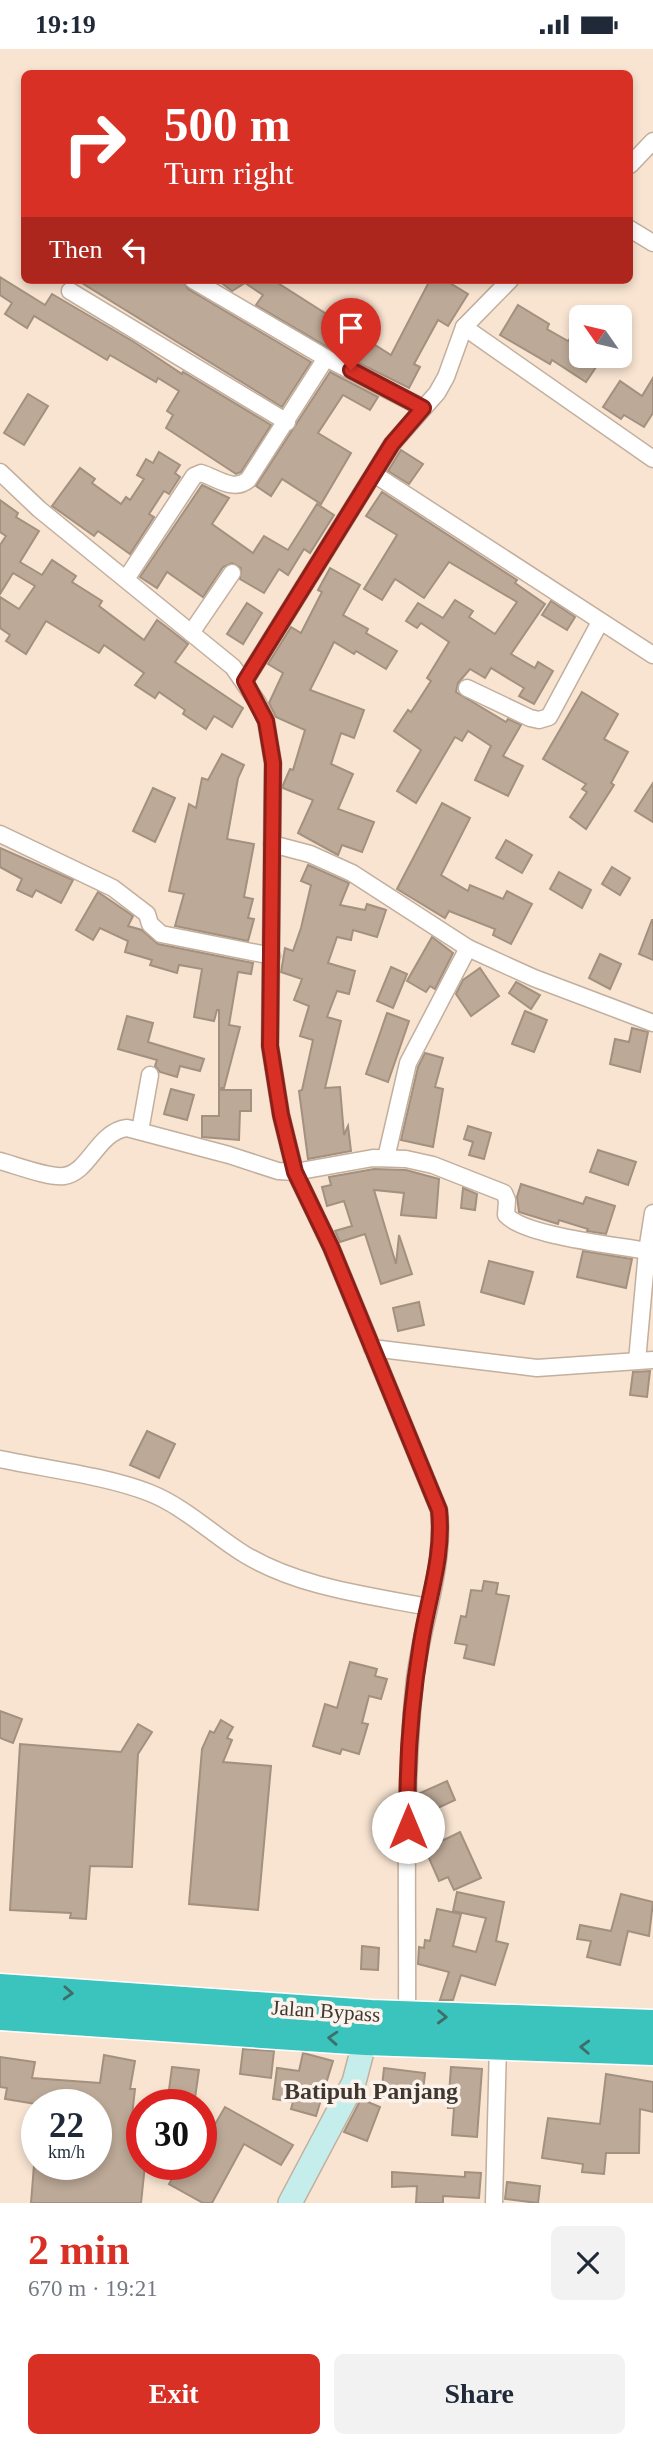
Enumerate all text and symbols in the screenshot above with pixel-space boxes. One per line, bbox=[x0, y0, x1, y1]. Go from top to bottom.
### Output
text: 19:19 bbox=[35, 10, 96, 39]
text: 500 m bbox=[164, 97, 291, 152]
icon: right bbox=[49, 98, 140, 189]
text: Turn right bbox=[164, 155, 294, 191]
icon: left bbox=[116, 231, 154, 269]
text: Then bbox=[49, 235, 102, 264]
pin bbox=[321, 298, 381, 370]
north arrow bbox=[569, 305, 632, 367]
map controls bbox=[569, 305, 632, 368]
icon: arrive bbox=[332, 309, 370, 347]
position arrow bbox=[371, 1790, 445, 1864]
one-way arrow bbox=[63, 1986, 74, 2001]
street label: Jalan Bypass bbox=[271, 1995, 381, 2027]
one-way arrow bbox=[437, 2010, 448, 2025]
one-way arrow bbox=[327, 2030, 338, 2045]
one-way arrow bbox=[579, 2039, 590, 2055]
district label: Batipuh Panjang bbox=[284, 2078, 458, 2104]
speed limit sign: 30 bbox=[126, 2089, 217, 2180]
text: 22 bbox=[49, 2106, 84, 2145]
text: km/h bbox=[48, 2142, 85, 2162]
button: close bbox=[551, 2226, 625, 2300]
text: 2 min bbox=[28, 2227, 130, 2273]
text: 670 m · 19:21 bbox=[28, 2276, 158, 2301]
button: Exit bbox=[28, 2354, 320, 2434]
button: Share bbox=[334, 2354, 625, 2434]

